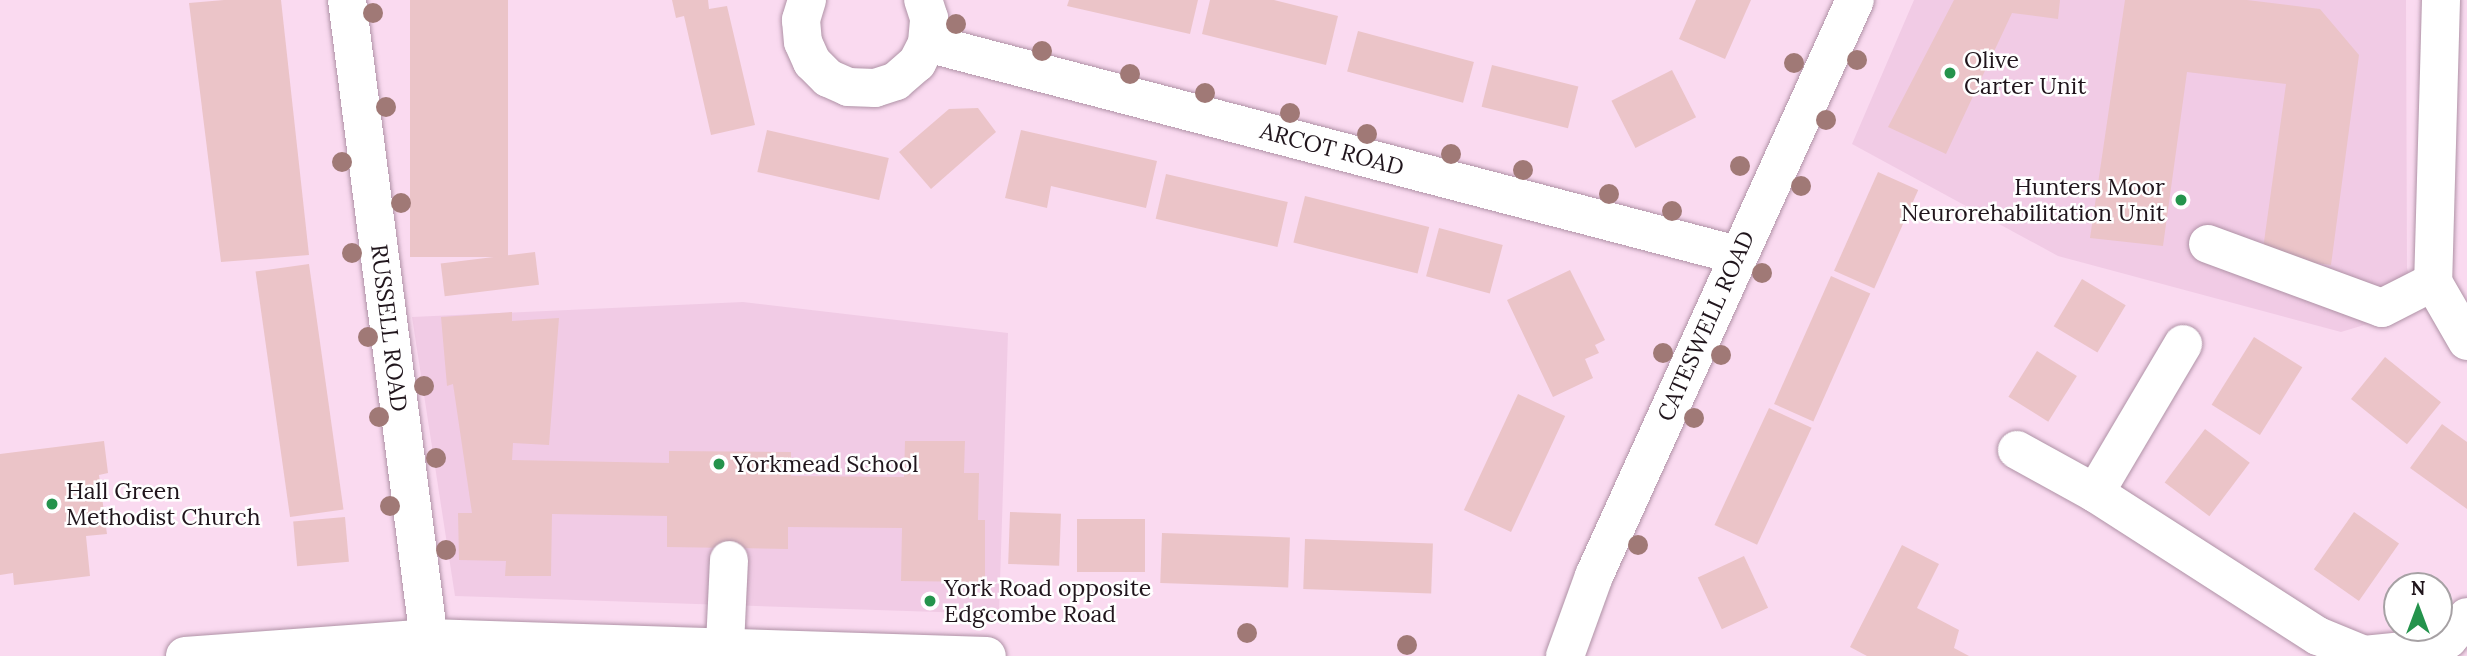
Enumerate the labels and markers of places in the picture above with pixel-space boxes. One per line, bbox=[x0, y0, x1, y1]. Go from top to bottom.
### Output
place label: Olive Carter Unit bbox=[1964, 46, 2086, 100]
marker: Olive Carter Unit bbox=[1942, 65, 1958, 81]
place label: Hunters Moor Neurorehabilitation Unit bbox=[1901, 173, 2165, 227]
marker: Hunters Moor Neurorehabilitation Unit bbox=[2171, 190, 2191, 210]
place label: Yorkmead School bbox=[733, 450, 919, 478]
marker: Yorkmead School bbox=[711, 456, 727, 472]
place label: Hall Green Methodist Church bbox=[66, 477, 261, 531]
marker: Hall Green Methodist Church bbox=[44, 496, 60, 512]
place label: York Road opposite Edgcombe Road bbox=[944, 574, 1151, 628]
marker: York Road opposite Edgcombe Road bbox=[922, 593, 938, 609]

